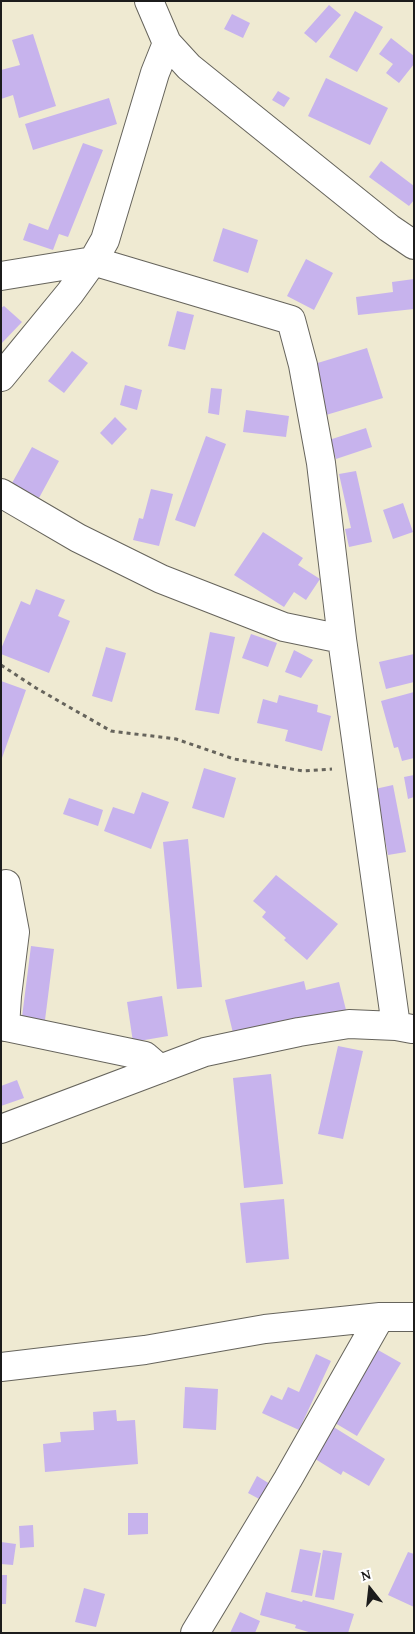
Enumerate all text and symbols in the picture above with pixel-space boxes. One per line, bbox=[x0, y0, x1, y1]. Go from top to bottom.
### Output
north arrow bbox=[345, 1564, 395, 1614]
text: N bbox=[359, 1564, 373, 1585]

